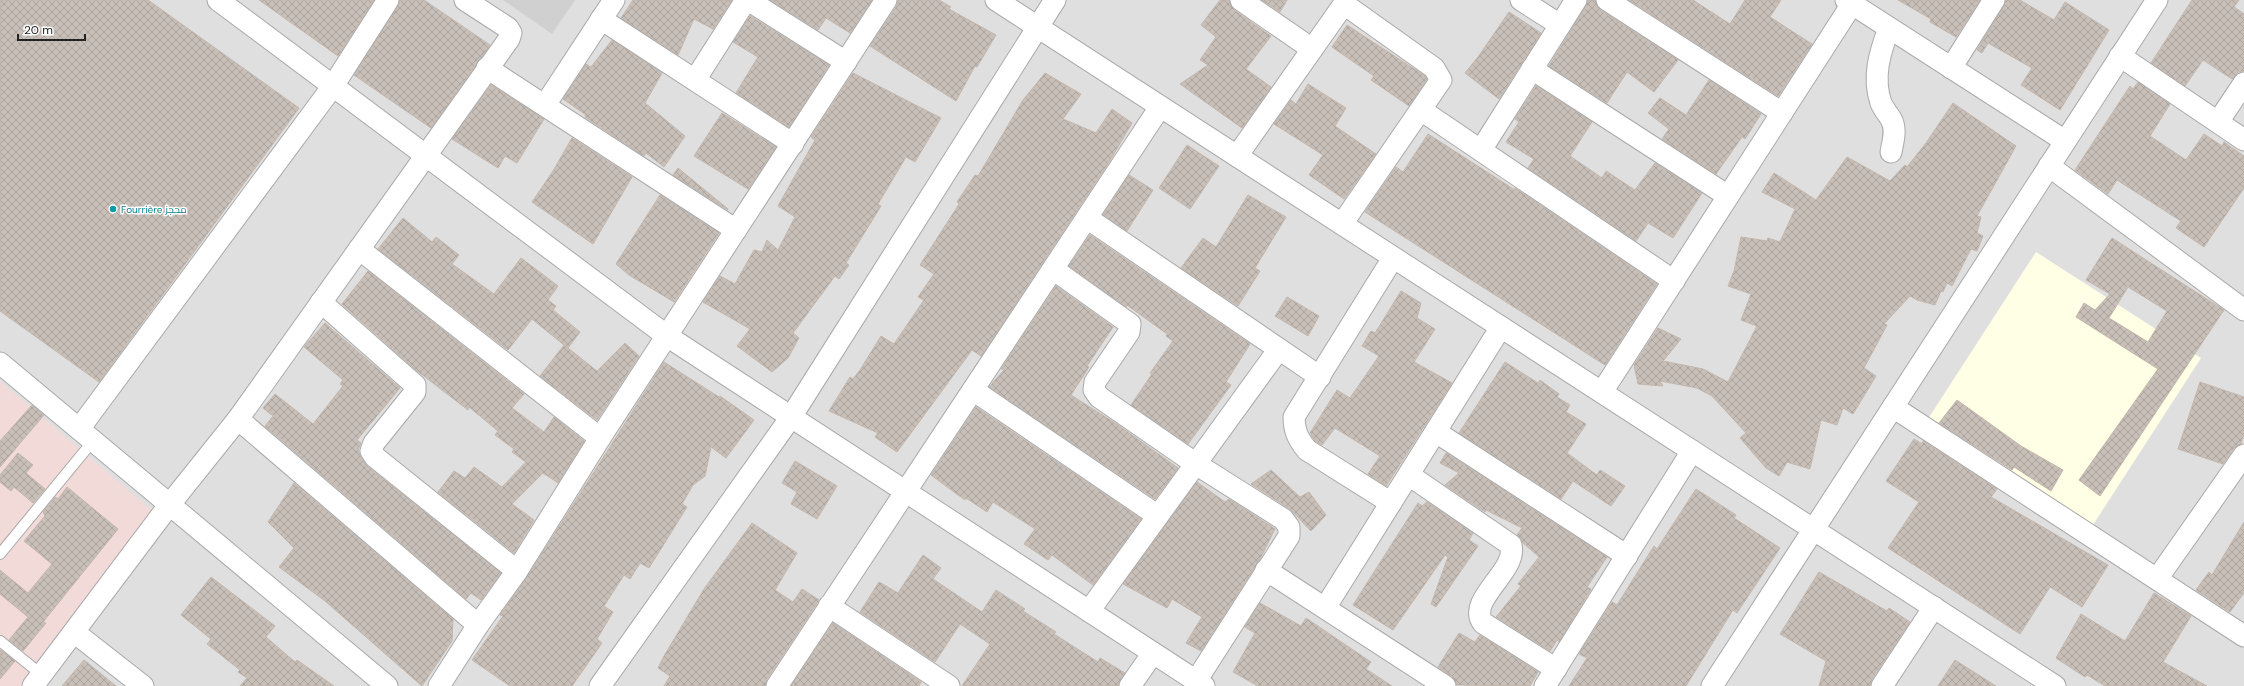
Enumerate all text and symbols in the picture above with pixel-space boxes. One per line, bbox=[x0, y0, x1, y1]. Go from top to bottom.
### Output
scale bar bbox=[18, 16, 85, 42]
text: 20 m bbox=[24, 22, 53, 38]
place label: Fourrière محجز bbox=[121, 203, 187, 216]
marker: Fourrière محجز bbox=[108, 204, 118, 214]

